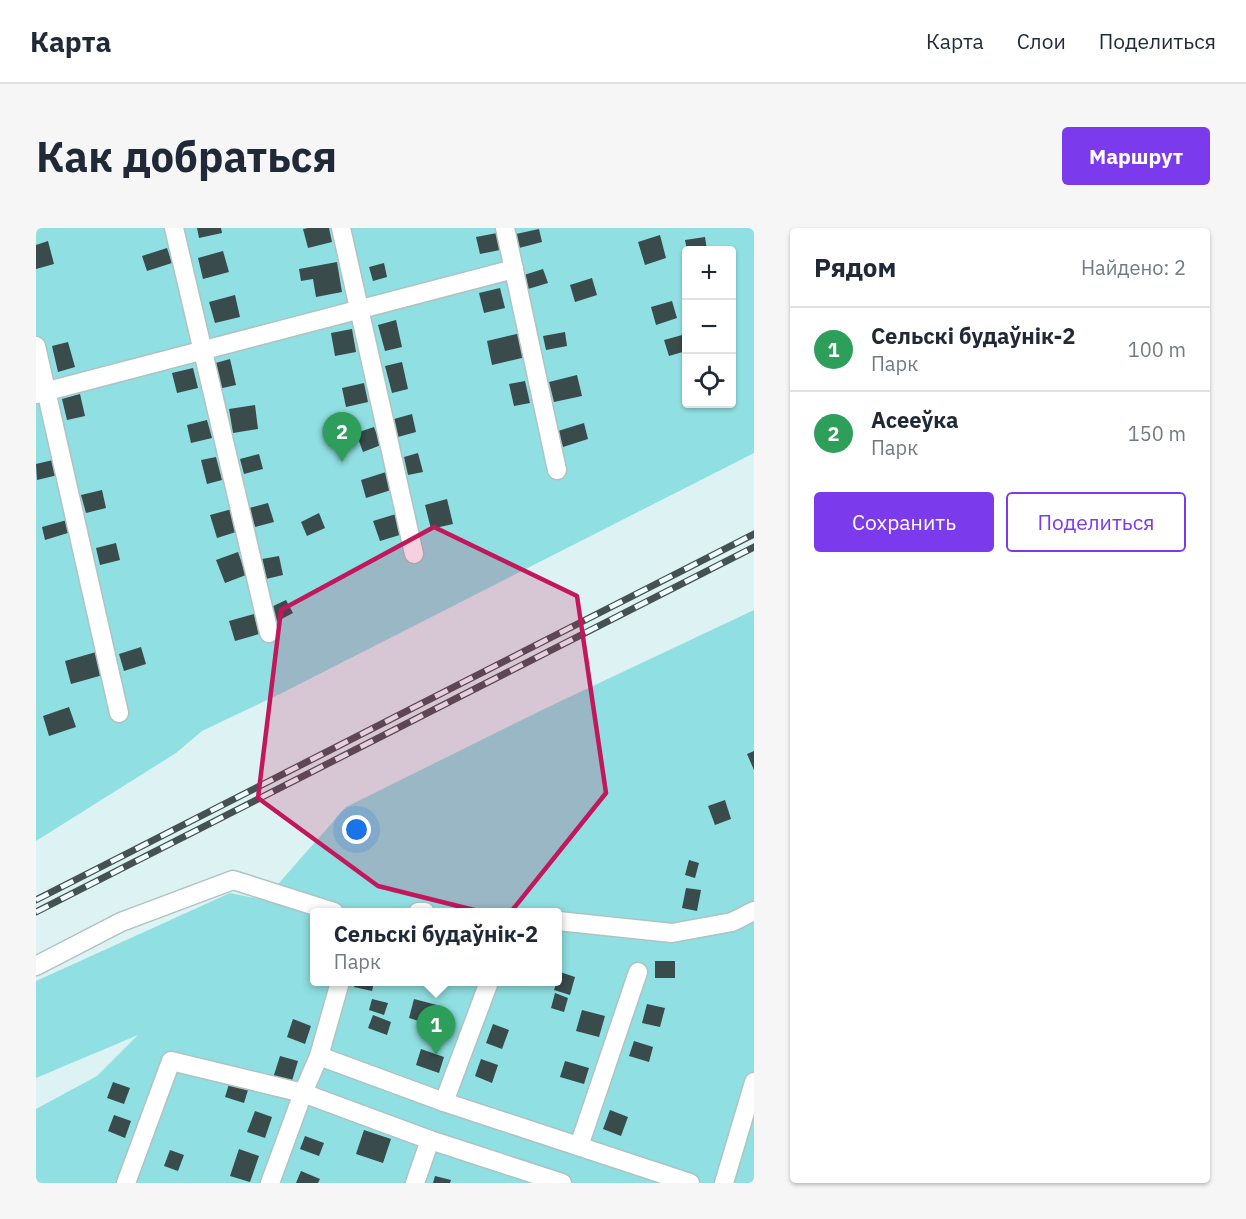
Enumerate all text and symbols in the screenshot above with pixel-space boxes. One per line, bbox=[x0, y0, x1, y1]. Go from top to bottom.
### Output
text: Карта bbox=[30, 23, 111, 60]
text: Карта bbox=[926, 27, 984, 55]
text: Слои bbox=[1017, 27, 1066, 55]
text: Поделиться bbox=[1099, 27, 1216, 55]
button: Маршрут bbox=[1062, 127, 1210, 185]
text: Как добраться bbox=[36, 129, 337, 184]
map controls bbox=[682, 246, 736, 408]
button: + bbox=[682, 246, 736, 300]
text: Рядом bbox=[814, 250, 896, 284]
text: Найдено: 2 bbox=[1081, 254, 1186, 281]
button: − bbox=[682, 300, 736, 354]
text: Сельскі будаўнік-2 bbox=[871, 321, 1075, 350]
text: 1 bbox=[828, 336, 840, 363]
text: 100 m bbox=[1128, 336, 1186, 363]
text: Парк bbox=[871, 350, 918, 377]
button: locate bbox=[682, 354, 736, 408]
text: Асееўка bbox=[871, 405, 959, 434]
pin: 2 bbox=[322, 412, 362, 462]
text: 2 bbox=[828, 420, 840, 447]
text: 150 m bbox=[1128, 420, 1186, 447]
text: Парк bbox=[871, 434, 918, 461]
button: Сохранить bbox=[814, 492, 994, 552]
button: Поделиться bbox=[1006, 492, 1186, 552]
your location bbox=[342, 815, 371, 844]
popup bbox=[310, 908, 562, 986]
text: Сельскі будаўнік-2 bbox=[334, 919, 538, 948]
text: Парк bbox=[334, 948, 381, 975]
pin: 1 bbox=[416, 1006, 456, 1055]

